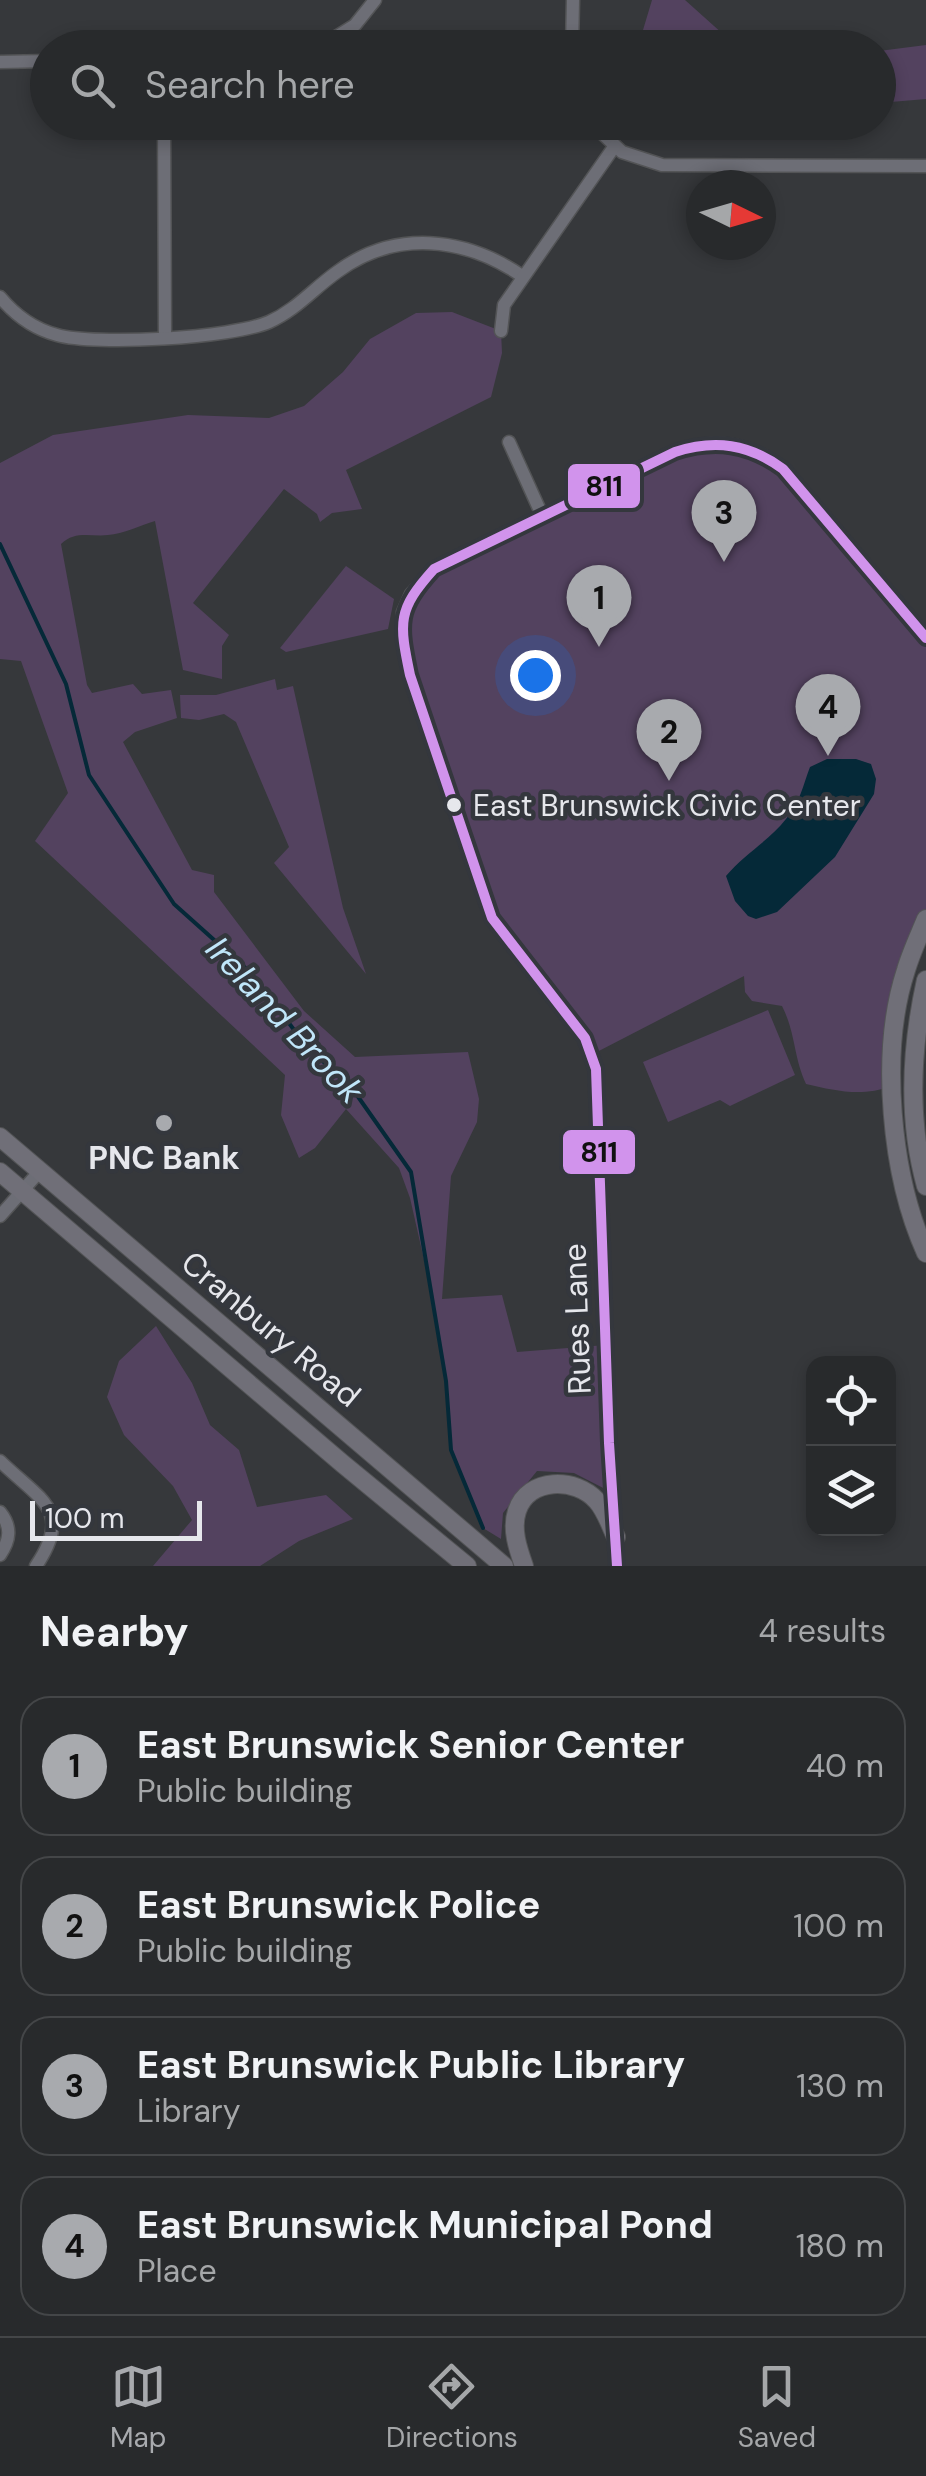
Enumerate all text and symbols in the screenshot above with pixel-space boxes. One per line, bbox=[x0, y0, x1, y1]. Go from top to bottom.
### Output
search box bbox=[30, 30, 896, 140]
icon: search bbox=[65, 58, 120, 113]
text: Search here bbox=[145, 60, 355, 110]
north arrow bbox=[686, 170, 776, 260]
line badge: 811 bbox=[566, 462, 642, 510]
text: 811 bbox=[585, 468, 623, 505]
pin: 3 bbox=[692, 480, 756, 562]
pin: 1 bbox=[566, 564, 632, 647]
your location bbox=[510, 650, 561, 701]
pin: 4 bbox=[796, 674, 860, 756]
pin: 2 bbox=[636, 698, 702, 781]
place label: East Brunswick Civic Center bbox=[473, 786, 861, 825]
marker: East Brunswick Civic Center bbox=[444, 795, 464, 815]
water label: Ireland Brook bbox=[196, 927, 374, 1113]
marker: PNC Bank bbox=[153, 1112, 175, 1134]
line badge: 811 bbox=[561, 1128, 637, 1176]
text: 811 bbox=[580, 1134, 618, 1171]
place label: PNC Bank bbox=[88, 1137, 240, 1179]
street label: Cranbury Road bbox=[173, 1242, 369, 1416]
street label: Rues Lane bbox=[553, 1243, 601, 1395]
map controls bbox=[806, 1356, 896, 1536]
button: locate bbox=[806, 1356, 896, 1446]
button: layers bbox=[806, 1446, 896, 1536]
scale bar bbox=[30, 1496, 202, 1540]
text: 100 m bbox=[45, 1500, 124, 1537]
text: Nearby bbox=[40, 1604, 189, 1659]
text: 4 results bbox=[759, 1610, 886, 1652]
text: East Brunswick Senior Center bbox=[137, 1720, 684, 1770]
text: 1 bbox=[69, 1745, 80, 1787]
text: 40 m bbox=[806, 1745, 884, 1787]
text: Public building bbox=[137, 1770, 353, 1812]
text: East Brunswick Police bbox=[137, 1880, 540, 1930]
text: 2 bbox=[65, 1905, 84, 1947]
text: 100 m bbox=[793, 1905, 884, 1947]
text: Public building bbox=[137, 1930, 353, 1972]
text: East Brunswick Public Library bbox=[137, 2040, 685, 2090]
text: 3 bbox=[65, 2065, 84, 2107]
text: 130 m bbox=[796, 2065, 884, 2107]
text: Library bbox=[137, 2090, 240, 2132]
text: East Brunswick Municipal Pond bbox=[137, 2200, 713, 2250]
text: 4 bbox=[64, 2225, 85, 2267]
text: 180 m bbox=[796, 2225, 884, 2267]
text: Place bbox=[137, 2250, 217, 2292]
tab: Map bbox=[110, 2359, 166, 2456]
tab: Directions bbox=[386, 2359, 518, 2456]
tab: Saved bbox=[738, 2359, 816, 2456]

